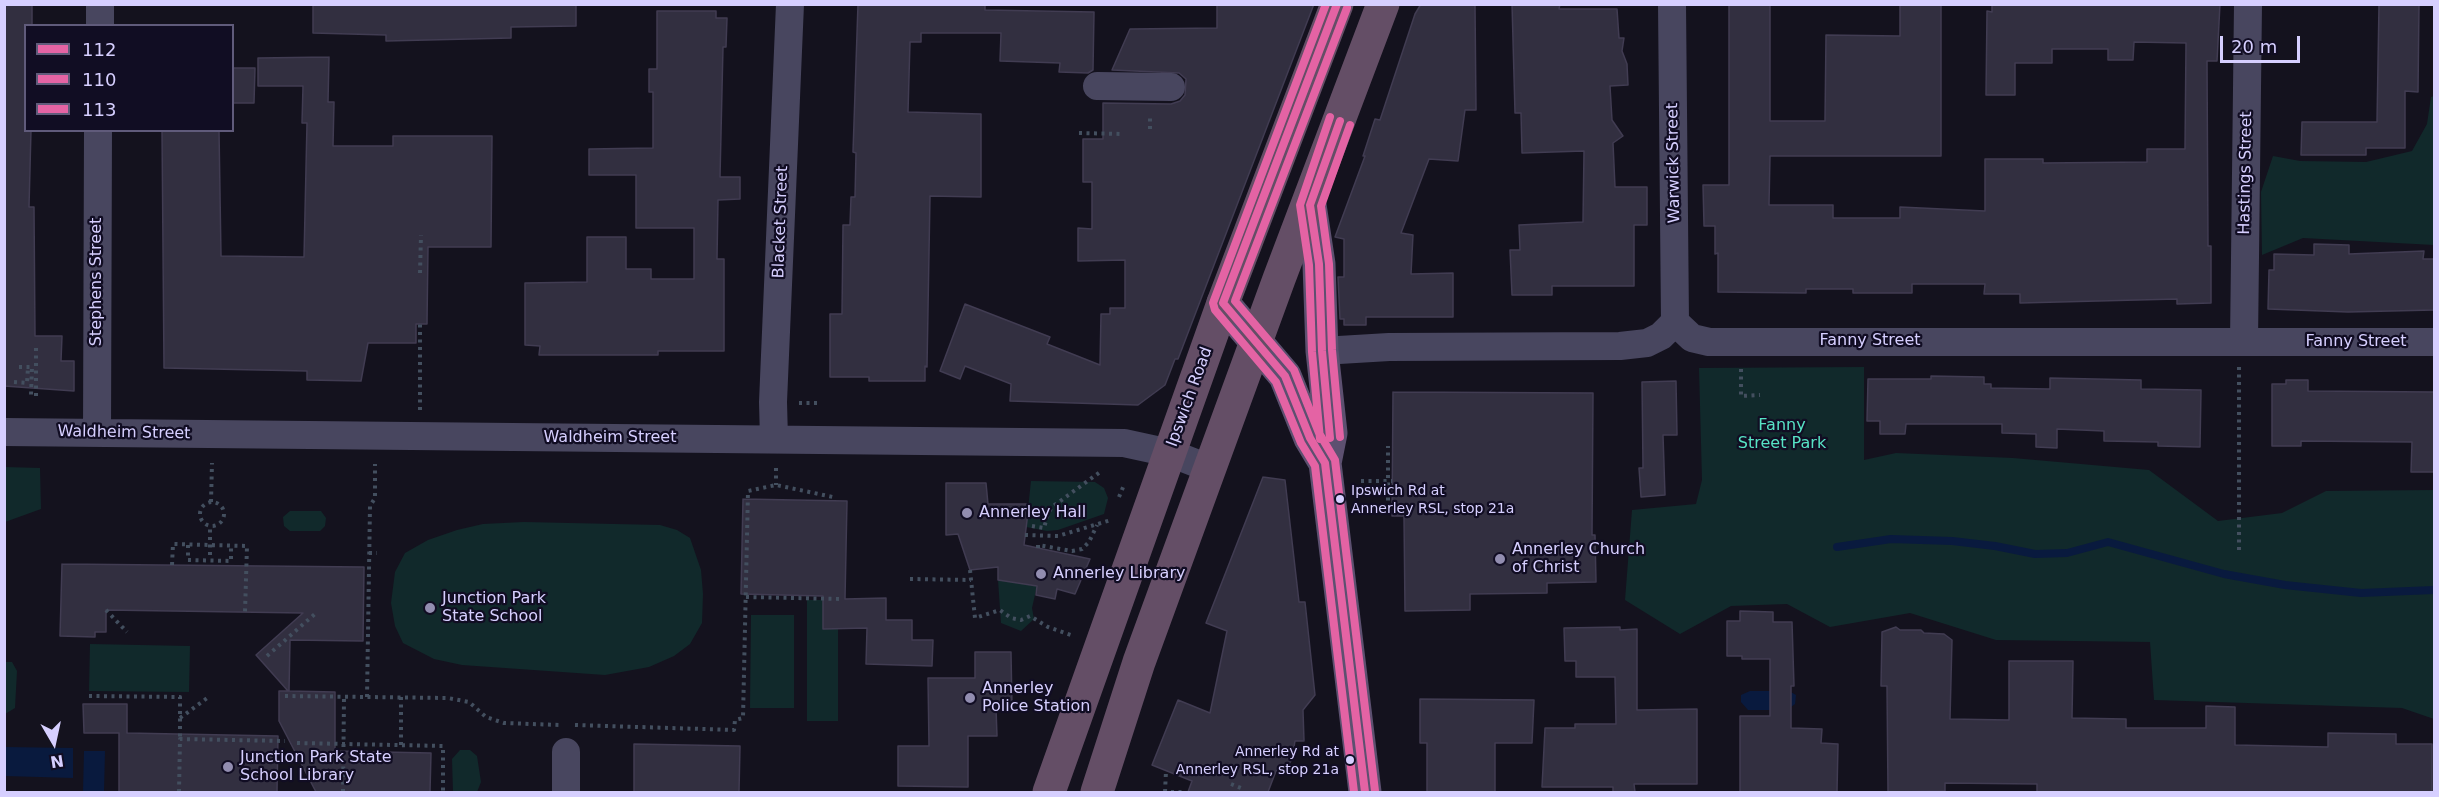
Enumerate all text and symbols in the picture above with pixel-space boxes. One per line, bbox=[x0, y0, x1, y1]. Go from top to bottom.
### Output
legend bbox=[24, 24, 234, 132]
scale bar bbox=[2223, 24, 2302, 62]
text: 20 m bbox=[2231, 36, 2277, 57]
text: 112 bbox=[82, 39, 116, 60]
text: 110 bbox=[82, 69, 116, 90]
text: 113 bbox=[82, 99, 116, 120]
street label: Warwick Street bbox=[1663, 103, 1685, 223]
street label: Hastings Street bbox=[2235, 111, 2257, 235]
street label: Blacket Street bbox=[769, 165, 793, 279]
street label: Stephens Street bbox=[87, 218, 107, 346]
street label: Fanny Street bbox=[1820, 331, 1920, 351]
street label: Fanny Street bbox=[2306, 332, 2406, 352]
street label: Ipswich Road bbox=[1163, 344, 1217, 450]
park label: Fanny Street Park bbox=[1738, 416, 1826, 454]
street label: Waldheim Street bbox=[57, 422, 191, 444]
street label: Waldheim Street bbox=[544, 428, 676, 448]
place label: Ipswich Rd at Annerley RSL, stop 21a bbox=[1351, 483, 1514, 516]
marker: Ipswich Rd at Annerley RSL, stop 21a bbox=[1334, 493, 1346, 505]
place label: Annerley Hall bbox=[979, 503, 1086, 523]
marker: Annerley Hall bbox=[960, 506, 974, 520]
place label: Annerley Church of Christ bbox=[1512, 540, 1645, 578]
marker: Annerley Church of Christ bbox=[1493, 552, 1507, 566]
place label: Annerley Library bbox=[1053, 564, 1185, 584]
marker: Annerley Library bbox=[1034, 567, 1048, 581]
place label: Junction Park State School bbox=[442, 589, 546, 627]
marker: Junction Park State School bbox=[423, 601, 437, 615]
place label: Annerley Police Station bbox=[982, 679, 1090, 717]
marker: Annerley Police Station bbox=[963, 691, 977, 705]
north arrow bbox=[24, 713, 84, 773]
place label: Annerley Rd at Annerley RSL, stop 21a bbox=[1176, 744, 1339, 776]
place label: Junction Park State School Library bbox=[240, 748, 392, 786]
text: N bbox=[49, 751, 65, 772]
marker: Annerley Rd at Annerley RSL, stop 21a bbox=[1344, 754, 1356, 766]
marker: Junction Park State School Library bbox=[221, 760, 235, 774]

